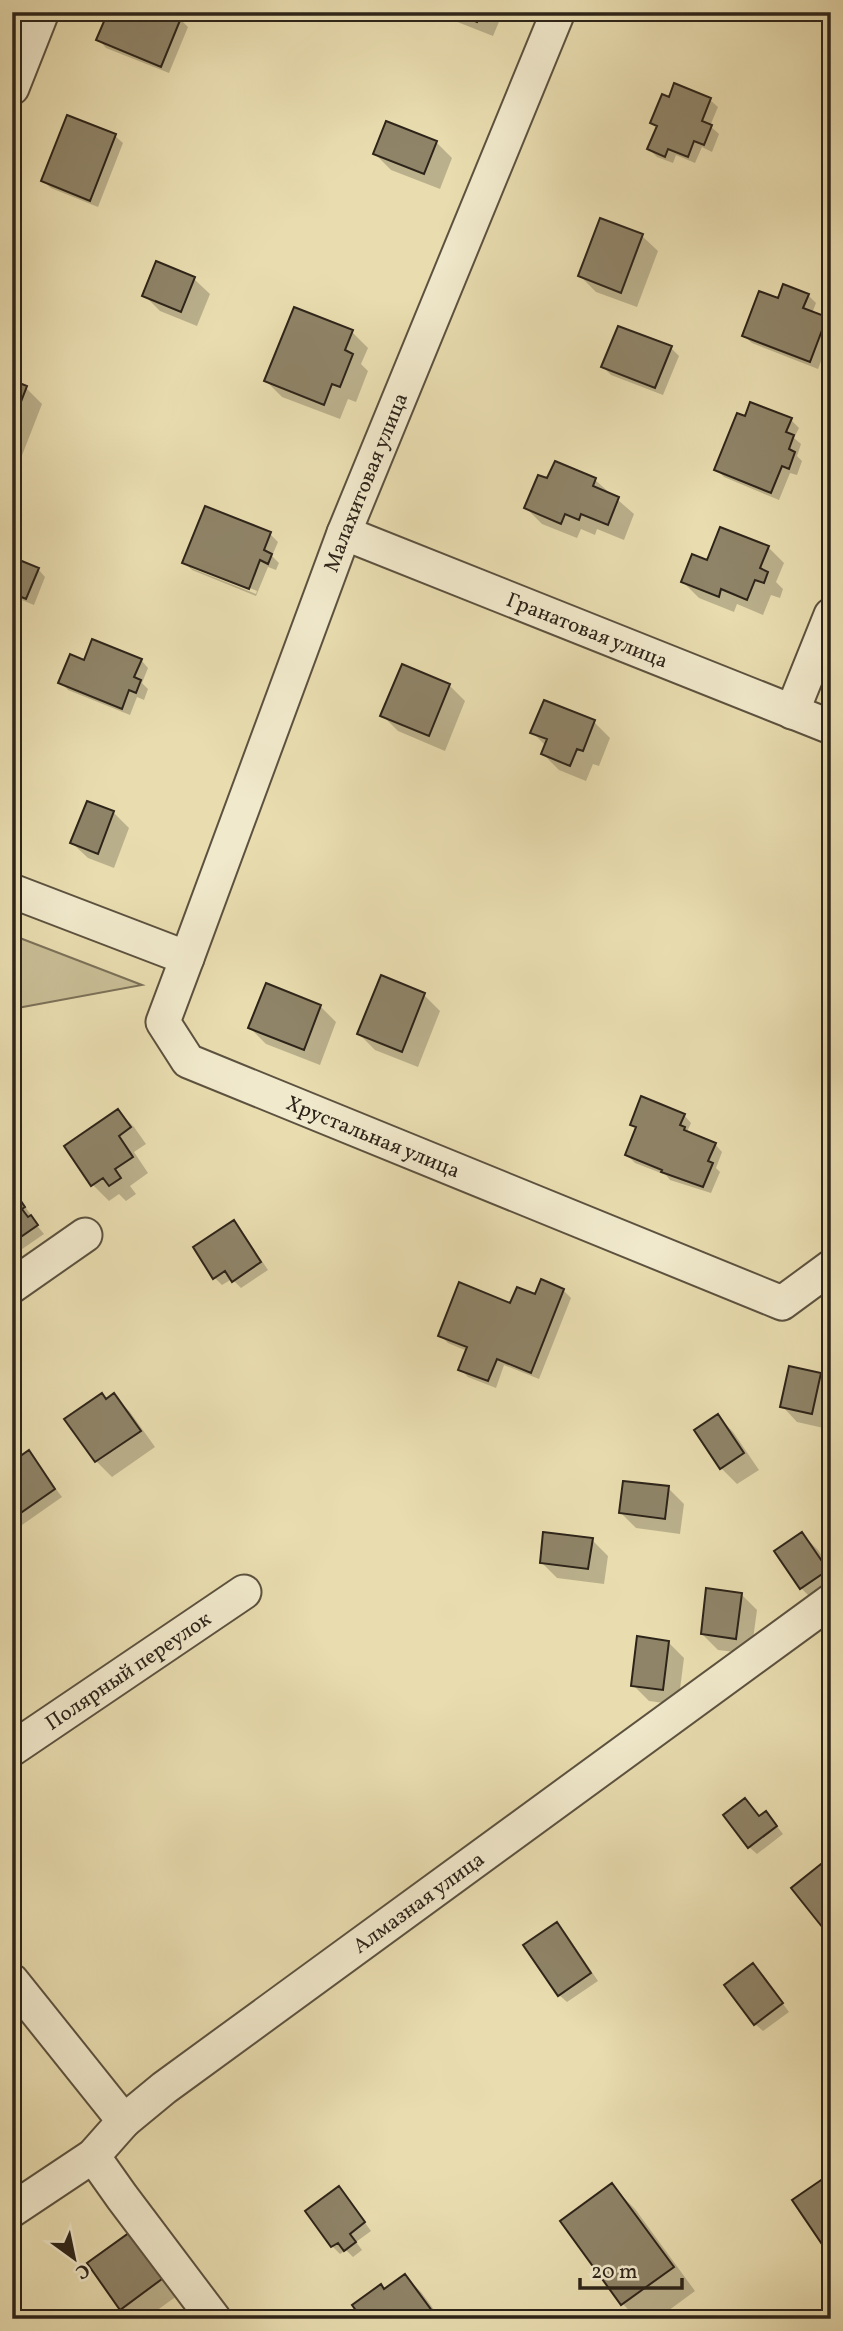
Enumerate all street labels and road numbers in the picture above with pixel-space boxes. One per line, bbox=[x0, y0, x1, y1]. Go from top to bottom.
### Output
street label: Малахитовая улица bbox=[318, 389, 416, 577]
street label: Гранатовая улица bbox=[502, 586, 672, 677]
street label: Хрустальная улица bbox=[281, 1089, 464, 1186]
street label: Полярный переулок bbox=[40, 1605, 217, 1738]
street label: Алмазная улица bbox=[348, 1846, 491, 1961]

